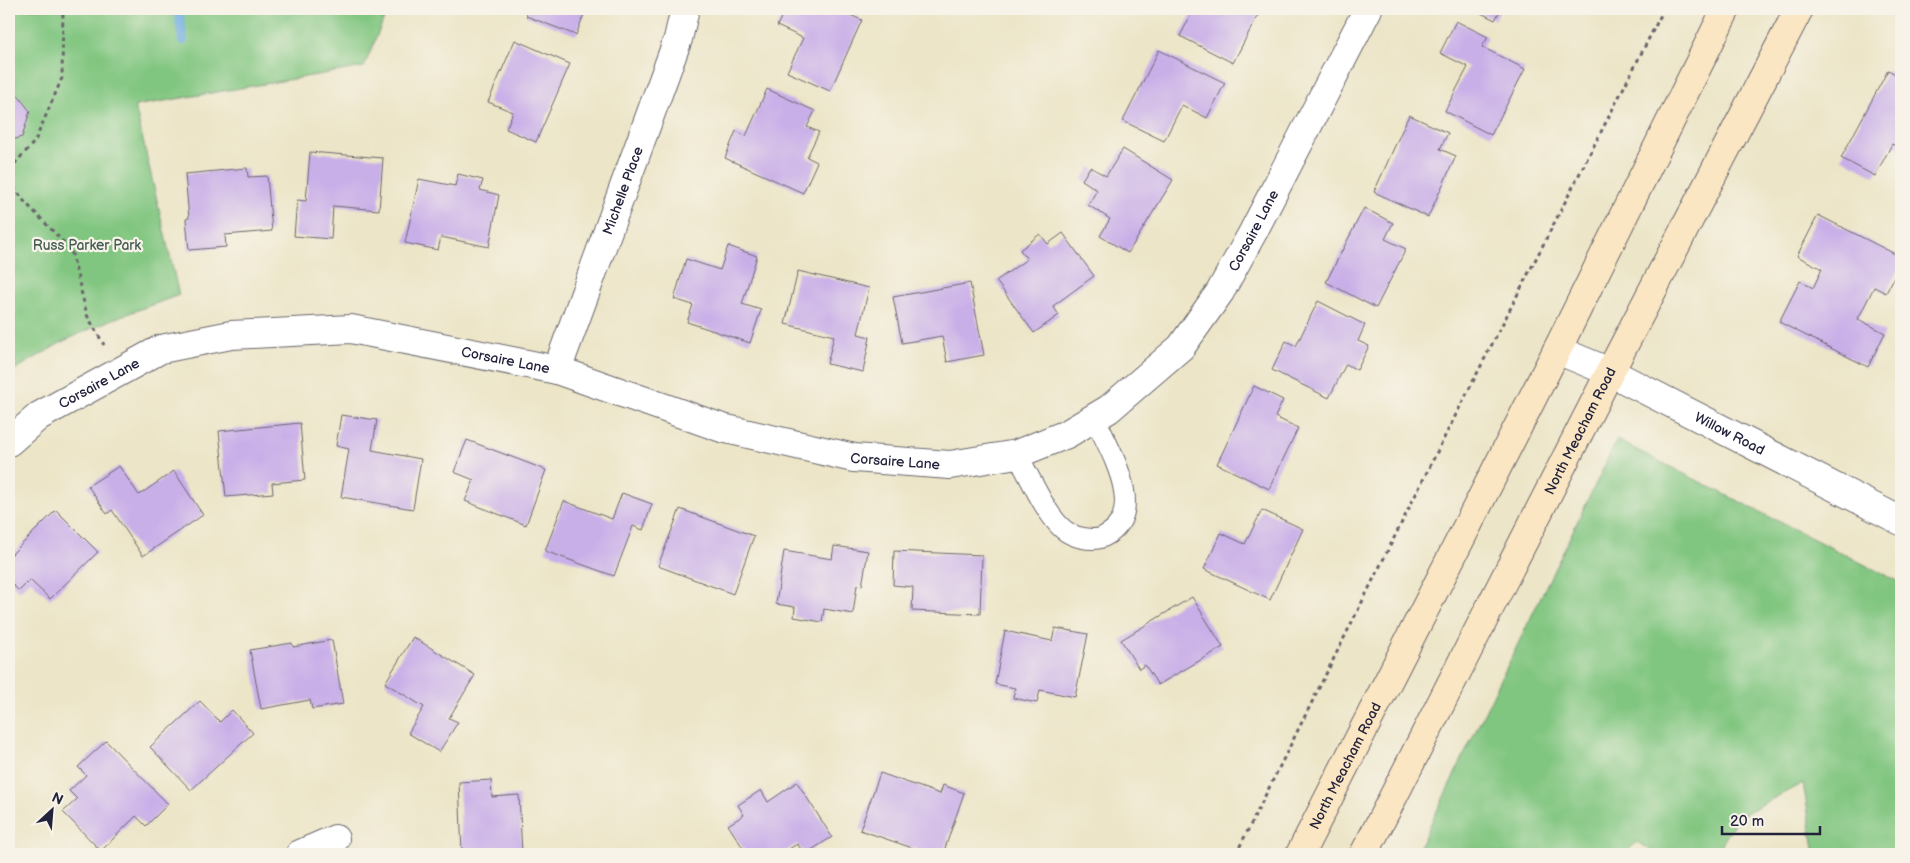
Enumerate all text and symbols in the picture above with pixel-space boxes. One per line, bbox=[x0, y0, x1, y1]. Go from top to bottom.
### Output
street label: Michelle Place bbox=[599, 144, 647, 237]
street label: Corsaire Lane bbox=[1225, 187, 1282, 274]
park label: Russ Parker Park bbox=[33, 237, 141, 254]
street label: Corsaire Lane bbox=[460, 343, 551, 377]
street label: Corsaire Lane bbox=[56, 354, 143, 413]
street label: North Meacham Road bbox=[1541, 365, 1620, 497]
street label: Willow Road bbox=[1692, 409, 1768, 459]
street label: Corsaire Lane bbox=[850, 450, 941, 473]
street label: North Meacham Road bbox=[1306, 700, 1385, 832]
north arrow bbox=[28, 786, 78, 836]
text: N bbox=[49, 789, 66, 809]
scale bar bbox=[1722, 803, 1820, 835]
text: 20 m bbox=[1730, 812, 1764, 831]

